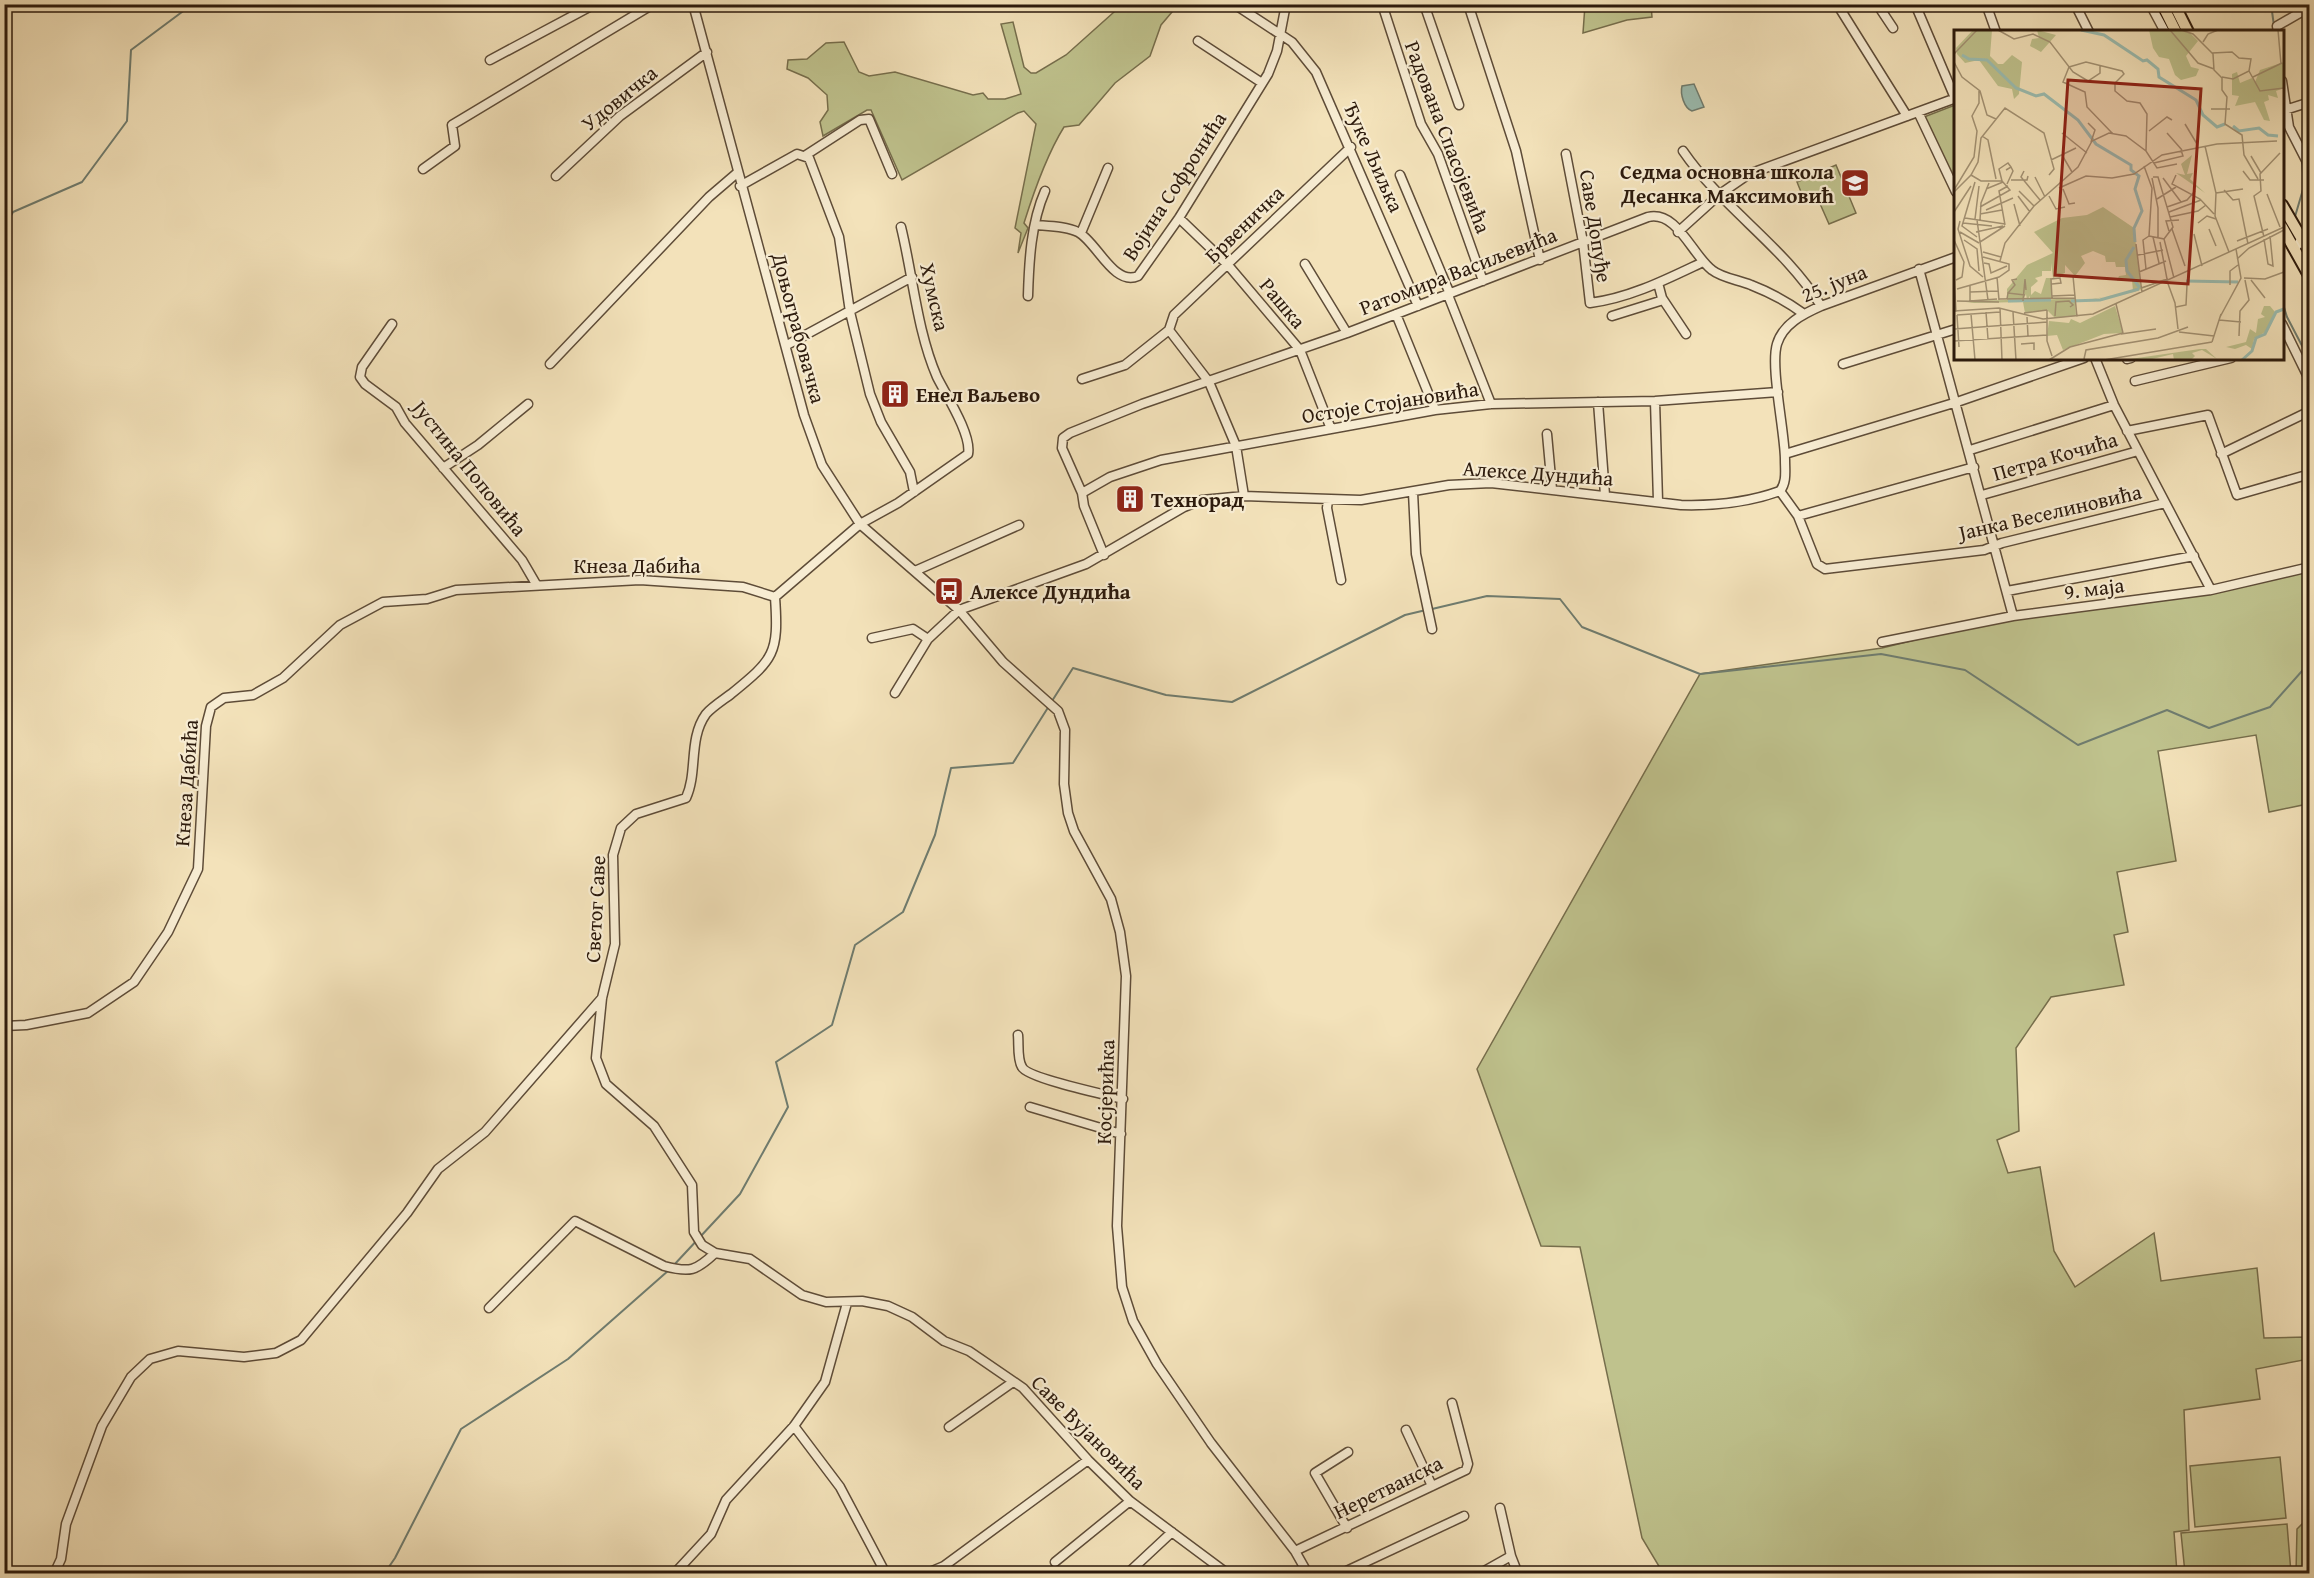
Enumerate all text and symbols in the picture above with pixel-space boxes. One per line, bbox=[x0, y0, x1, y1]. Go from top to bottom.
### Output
inset map bbox=[1954, 30, 2284, 360]
street label: Радована Спасојевића bbox=[1397, 36, 1499, 238]
street label: Удовичка bbox=[574, 58, 664, 138]
street label: Ђуке Љиљка bbox=[1336, 97, 1412, 217]
street label: Војина Софронића bbox=[1114, 105, 1234, 267]
place label: Седма основна школа Десанка Максимовић bbox=[1620, 156, 1835, 211]
street label: Саве Допуђе bbox=[1572, 167, 1620, 285]
school or university icon: Седма основна школа Десанка Максимовић bbox=[1839, 167, 1871, 199]
street label: Брвеничка bbox=[1197, 178, 1291, 270]
street label: Ратомира Васиљевића bbox=[1355, 219, 1561, 323]
street label: Доњограбовачка bbox=[764, 248, 834, 407]
street label: 25. јуна bbox=[1796, 256, 1872, 310]
street label: Хумска bbox=[912, 260, 958, 334]
street label: Рашка bbox=[1252, 271, 1314, 335]
street label: Остоје Стојановића bbox=[1299, 373, 1481, 431]
building icon: Енел Ваљево bbox=[879, 378, 911, 410]
place label: Енел Ваљево bbox=[916, 379, 1040, 410]
street label: Јустина Поповића bbox=[403, 391, 535, 543]
street label: Петра Кочића bbox=[1989, 423, 2121, 489]
street label: Алексе Дундића bbox=[1462, 452, 1614, 494]
street label: Јанка Веселиновића bbox=[1953, 476, 2144, 549]
building icon: Технорад bbox=[1114, 483, 1146, 515]
place label: Технорад bbox=[1151, 484, 1245, 515]
street label: Кнеза Дабића bbox=[573, 550, 701, 581]
street label: 9. маја bbox=[2062, 569, 2126, 607]
bus stop icon: Алексе Дундића bbox=[933, 575, 965, 607]
place label: Алексе Дундића bbox=[970, 576, 1131, 607]
street label: Кнеза Дабића bbox=[166, 719, 206, 847]
street label: Светог Саве bbox=[577, 854, 613, 963]
street label: Косјерићка bbox=[1088, 1039, 1122, 1145]
street label: Саве Вујановића bbox=[1024, 1367, 1154, 1497]
street label: Неретванска bbox=[1328, 1447, 1448, 1527]

